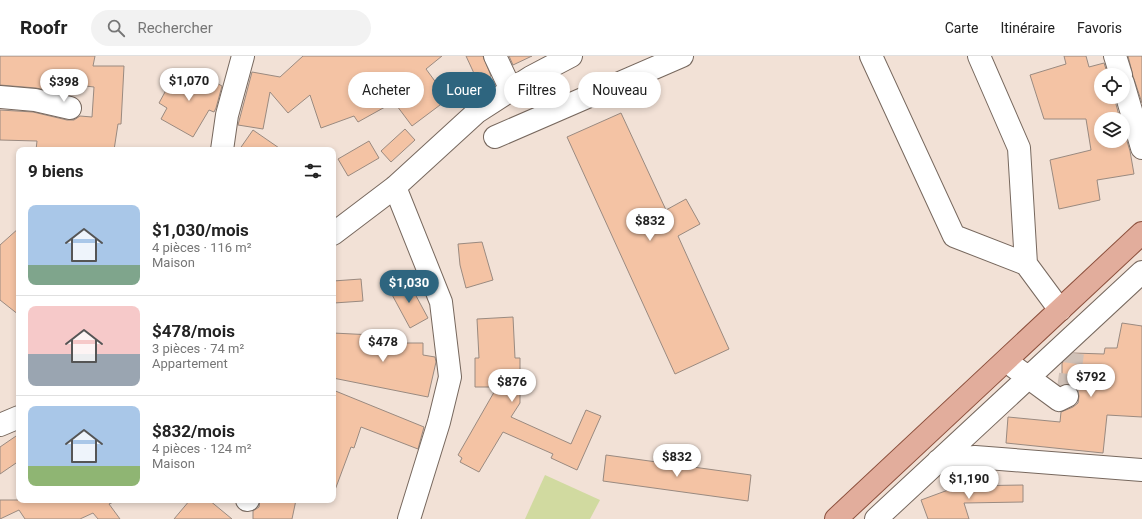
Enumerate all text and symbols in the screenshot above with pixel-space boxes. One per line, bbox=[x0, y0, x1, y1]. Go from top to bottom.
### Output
search box bbox=[91, 10, 371, 46]
text: Roofr bbox=[20, 16, 67, 39]
icon: search bbox=[105, 17, 127, 39]
text: Rechercher bbox=[137, 19, 213, 37]
text: Carte bbox=[945, 20, 978, 36]
text: Itinéraire bbox=[1000, 20, 1055, 36]
text: Favoris bbox=[1077, 20, 1122, 36]
pin: $1,070 bbox=[156, 68, 222, 102]
map controls bbox=[1094, 68, 1130, 148]
button: locate bbox=[1094, 68, 1130, 104]
pin: $398 bbox=[40, 69, 88, 103]
chip: Acheter bbox=[348, 72, 424, 108]
chip: Louer bbox=[432, 72, 496, 108]
chip: Filtres bbox=[504, 72, 570, 108]
chip: Nouveau bbox=[578, 72, 661, 108]
text: $1,070 bbox=[169, 73, 209, 88]
text: $398 bbox=[49, 74, 79, 89]
button: layers bbox=[1094, 112, 1130, 148]
icon: filters bbox=[302, 160, 324, 182]
text: 9 biens bbox=[28, 161, 83, 181]
pin: $832 bbox=[626, 208, 674, 242]
text: $832 bbox=[635, 213, 665, 228]
text: $1,030/mois bbox=[152, 220, 249, 240]
icon: home bbox=[60, 221, 108, 269]
text: 4 pièces · 116 m² bbox=[152, 240, 251, 255]
text: Maison bbox=[152, 255, 195, 270]
pin: $1,030 bbox=[376, 270, 442, 304]
text: $1,030 bbox=[389, 275, 429, 290]
text: $478/mois bbox=[152, 321, 235, 341]
icon: home bbox=[60, 322, 108, 370]
pin: $478 bbox=[359, 329, 407, 363]
text: $478 bbox=[368, 334, 398, 349]
text: 3 pièces · 74 m² bbox=[152, 341, 244, 356]
text: Appartement bbox=[152, 356, 228, 371]
pin: $792 bbox=[1067, 364, 1115, 398]
pin: $876 bbox=[488, 369, 536, 403]
text: $792 bbox=[1076, 369, 1106, 384]
text: $876 bbox=[497, 374, 527, 389]
text: $832/mois bbox=[152, 421, 235, 441]
icon: home bbox=[60, 422, 108, 470]
text: 4 pièces · 124 m² bbox=[152, 441, 251, 456]
pin: $832 bbox=[653, 444, 701, 478]
text: $832 bbox=[662, 449, 692, 464]
text: Maison bbox=[152, 456, 195, 471]
pin: $1,190 bbox=[936, 466, 1002, 500]
text: $1,190 bbox=[949, 471, 989, 486]

